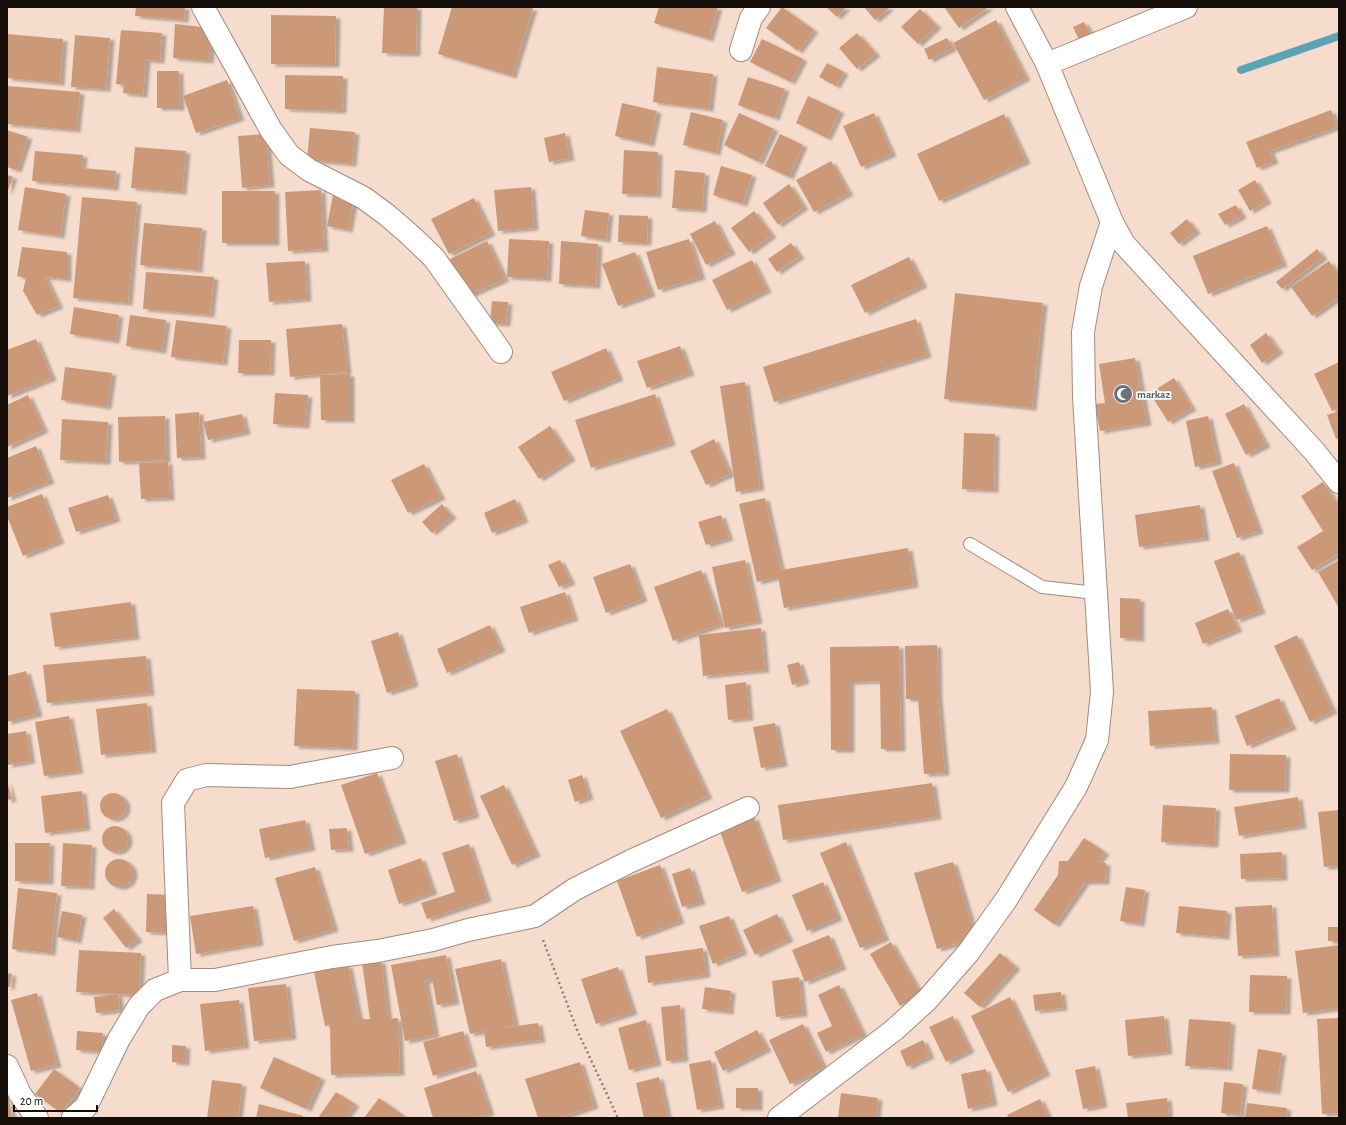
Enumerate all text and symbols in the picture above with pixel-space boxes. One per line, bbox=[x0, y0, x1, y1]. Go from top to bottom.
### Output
mosque icon: markaz bbox=[1112, 383, 1134, 405]
place label: markaz bbox=[1137, 389, 1170, 400]
scale bar bbox=[14, 1087, 97, 1113]
text: 20 m bbox=[20, 1095, 43, 1107]

